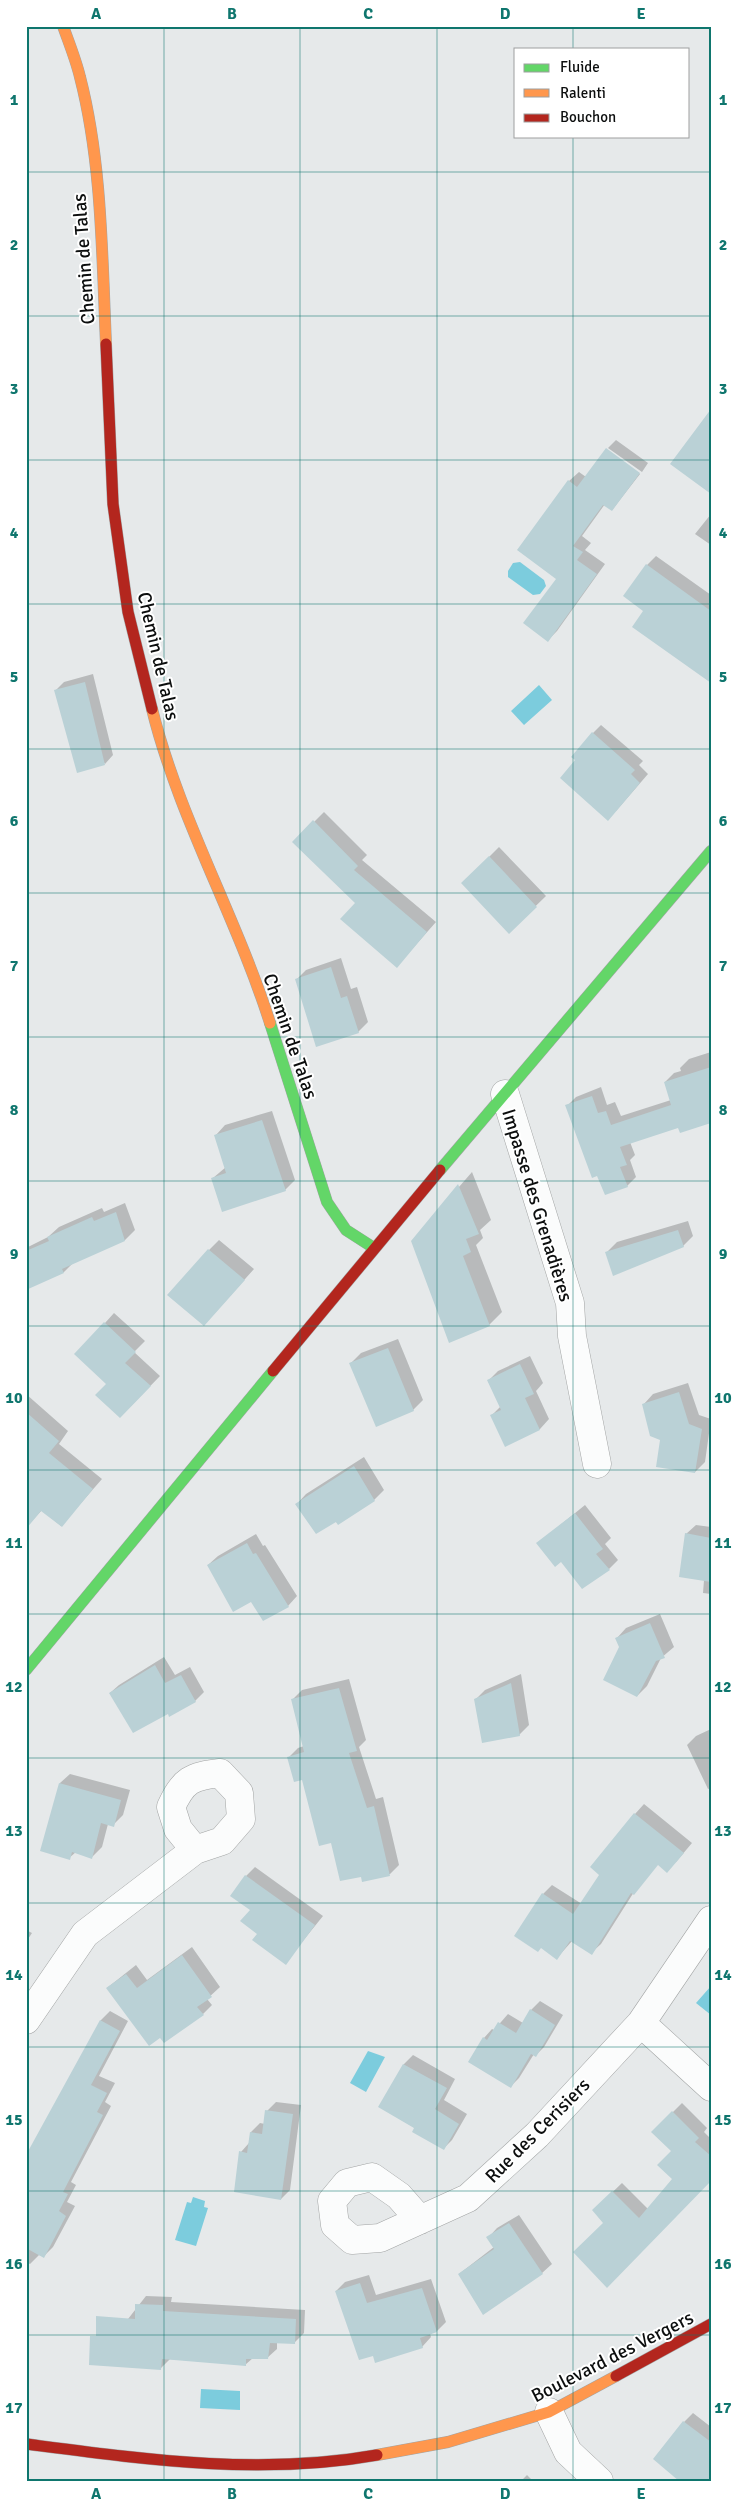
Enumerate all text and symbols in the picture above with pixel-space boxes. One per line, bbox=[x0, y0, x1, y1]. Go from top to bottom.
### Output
text: A bbox=[91, 4, 102, 24]
text: B bbox=[227, 4, 237, 24]
text: C bbox=[363, 4, 373, 24]
text: D bbox=[500, 4, 511, 24]
text: E bbox=[636, 4, 646, 24]
legend bbox=[514, 48, 690, 138]
text: Fluide bbox=[560, 58, 600, 76]
text: Ralenti bbox=[560, 84, 606, 102]
text: 1 bbox=[10, 90, 19, 110]
text: 1 bbox=[719, 90, 728, 110]
text: Bouchon bbox=[560, 108, 616, 126]
street label: Chemin de Talas bbox=[67, 193, 101, 325]
text: 2 bbox=[10, 235, 18, 255]
text: 2 bbox=[719, 235, 727, 255]
text: 3 bbox=[10, 379, 18, 399]
text: 3 bbox=[719, 379, 727, 399]
text: 4 bbox=[10, 523, 19, 543]
text: 4 bbox=[719, 523, 728, 543]
street label: Chemin de Talas bbox=[132, 590, 184, 723]
text: 5 bbox=[10, 667, 18, 687]
text: 5 bbox=[719, 667, 727, 687]
text: 6 bbox=[10, 811, 19, 831]
text: 6 bbox=[719, 811, 728, 831]
text: 7 bbox=[10, 956, 19, 976]
text: 7 bbox=[719, 956, 728, 976]
street label: Chemin de Talas bbox=[257, 970, 323, 1102]
text: 8 bbox=[10, 1100, 19, 1120]
text: 8 bbox=[719, 1100, 728, 1120]
street label: Impasse des Grenadières bbox=[496, 1106, 578, 1305]
text: 9 bbox=[10, 1244, 19, 1264]
text: 9 bbox=[719, 1244, 728, 1264]
text: 10 bbox=[5, 1388, 23, 1408]
text: 10 bbox=[714, 1388, 732, 1408]
text: 11 bbox=[5, 1533, 23, 1553]
text: 11 bbox=[714, 1533, 732, 1553]
text: 12 bbox=[5, 1677, 23, 1697]
text: 12 bbox=[714, 1677, 732, 1697]
text: 13 bbox=[5, 1821, 23, 1841]
text: 13 bbox=[714, 1821, 732, 1841]
text: 14 bbox=[5, 1965, 23, 1985]
text: 14 bbox=[714, 1965, 732, 1985]
street label: Rue des Cerisiers bbox=[480, 2073, 595, 2188]
text: 15 bbox=[5, 2110, 23, 2130]
text: 15 bbox=[714, 2110, 732, 2130]
text: 16 bbox=[5, 2254, 23, 2274]
text: 16 bbox=[714, 2254, 732, 2274]
street label: Boulevard des Vergers bbox=[527, 2306, 698, 2408]
text: 17 bbox=[5, 2398, 23, 2418]
text: 17 bbox=[714, 2398, 732, 2418]
text: A bbox=[91, 2484, 102, 2504]
text: B bbox=[227, 2484, 237, 2504]
text: C bbox=[363, 2484, 373, 2504]
text: D bbox=[500, 2484, 511, 2504]
text: E bbox=[636, 2484, 646, 2504]

